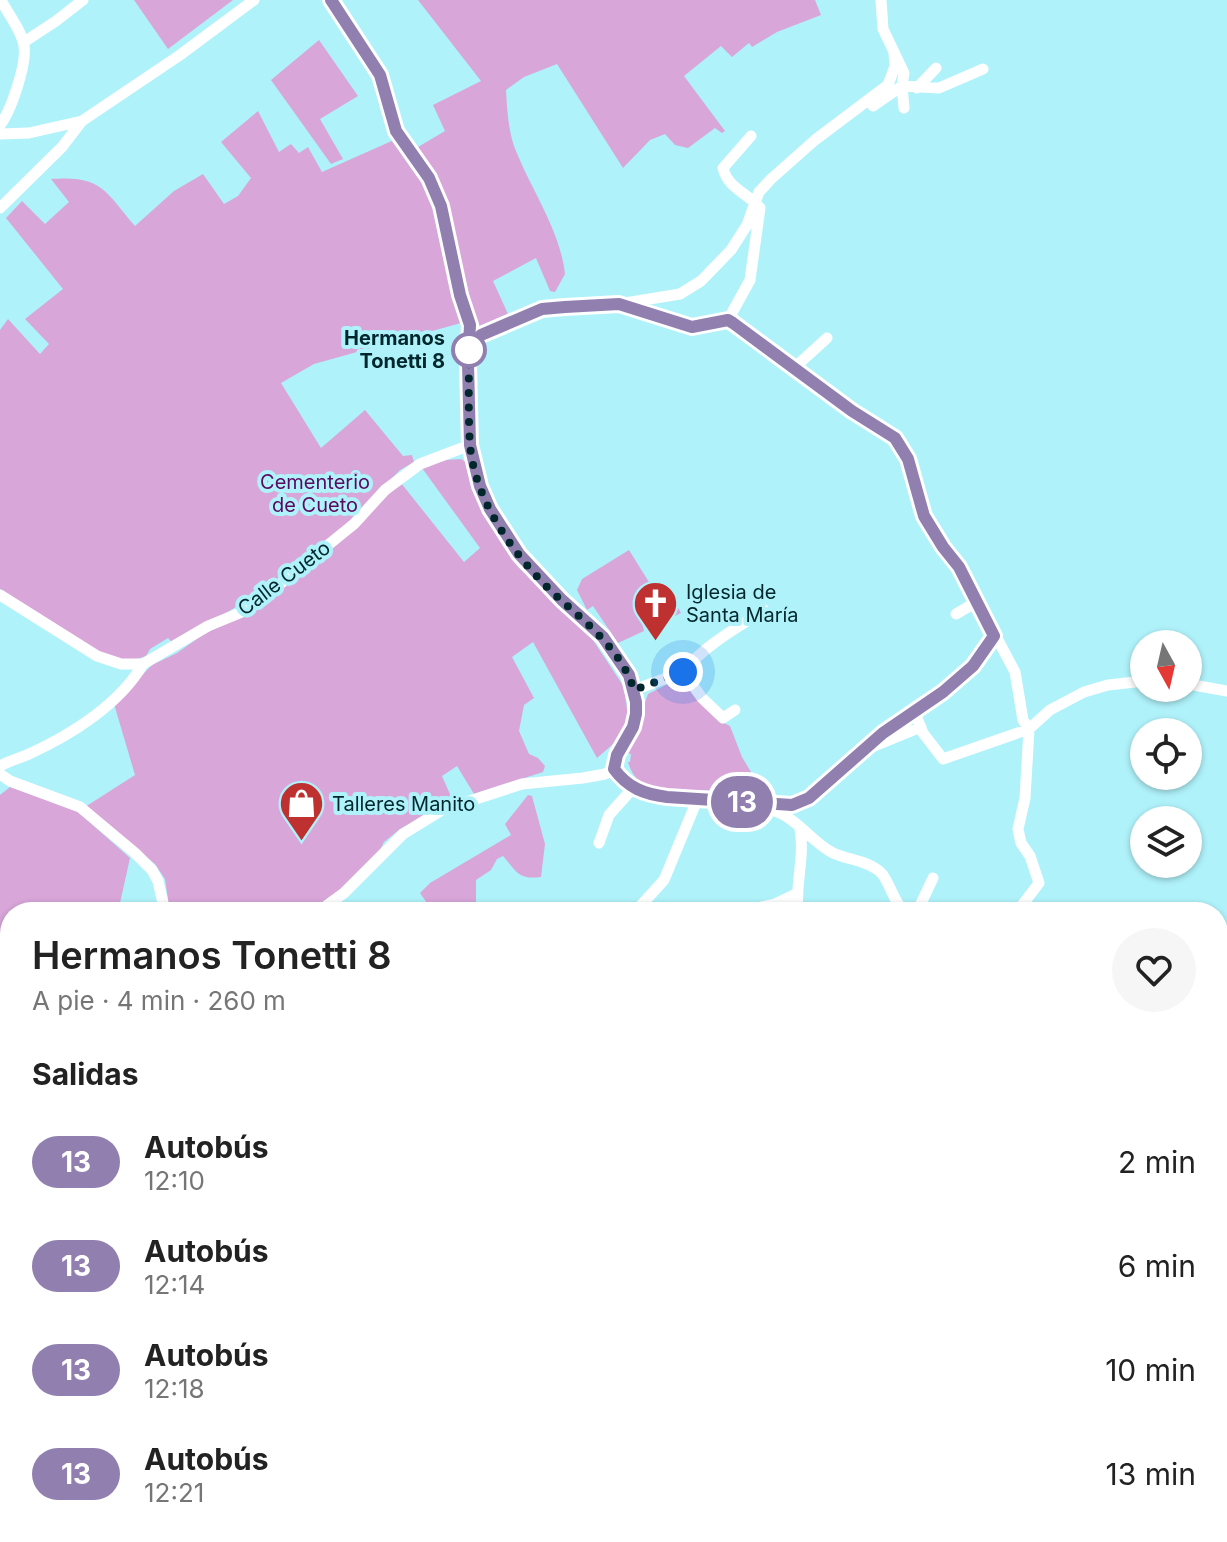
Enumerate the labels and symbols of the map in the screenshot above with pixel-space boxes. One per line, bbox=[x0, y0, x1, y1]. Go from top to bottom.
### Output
place label: Hermanos Tonetti 8 bbox=[344, 326, 445, 373]
marker: Hermanos Tonetti 8 bbox=[452, 333, 486, 367]
park label: Cementerio de Cueto bbox=[260, 470, 370, 517]
street label: Calle Cueto bbox=[233, 536, 335, 620]
church icon: Iglesia de Santa María bbox=[631, 580, 679, 643]
place label: Iglesia de Santa María bbox=[686, 580, 799, 627]
north arrow bbox=[1130, 630, 1202, 702]
your location bbox=[663, 652, 703, 692]
line badge: 13 bbox=[706, 776, 778, 828]
shop icon: Talleres Manito bbox=[277, 780, 325, 843]
place label: Talleres Manito bbox=[332, 792, 475, 816]

